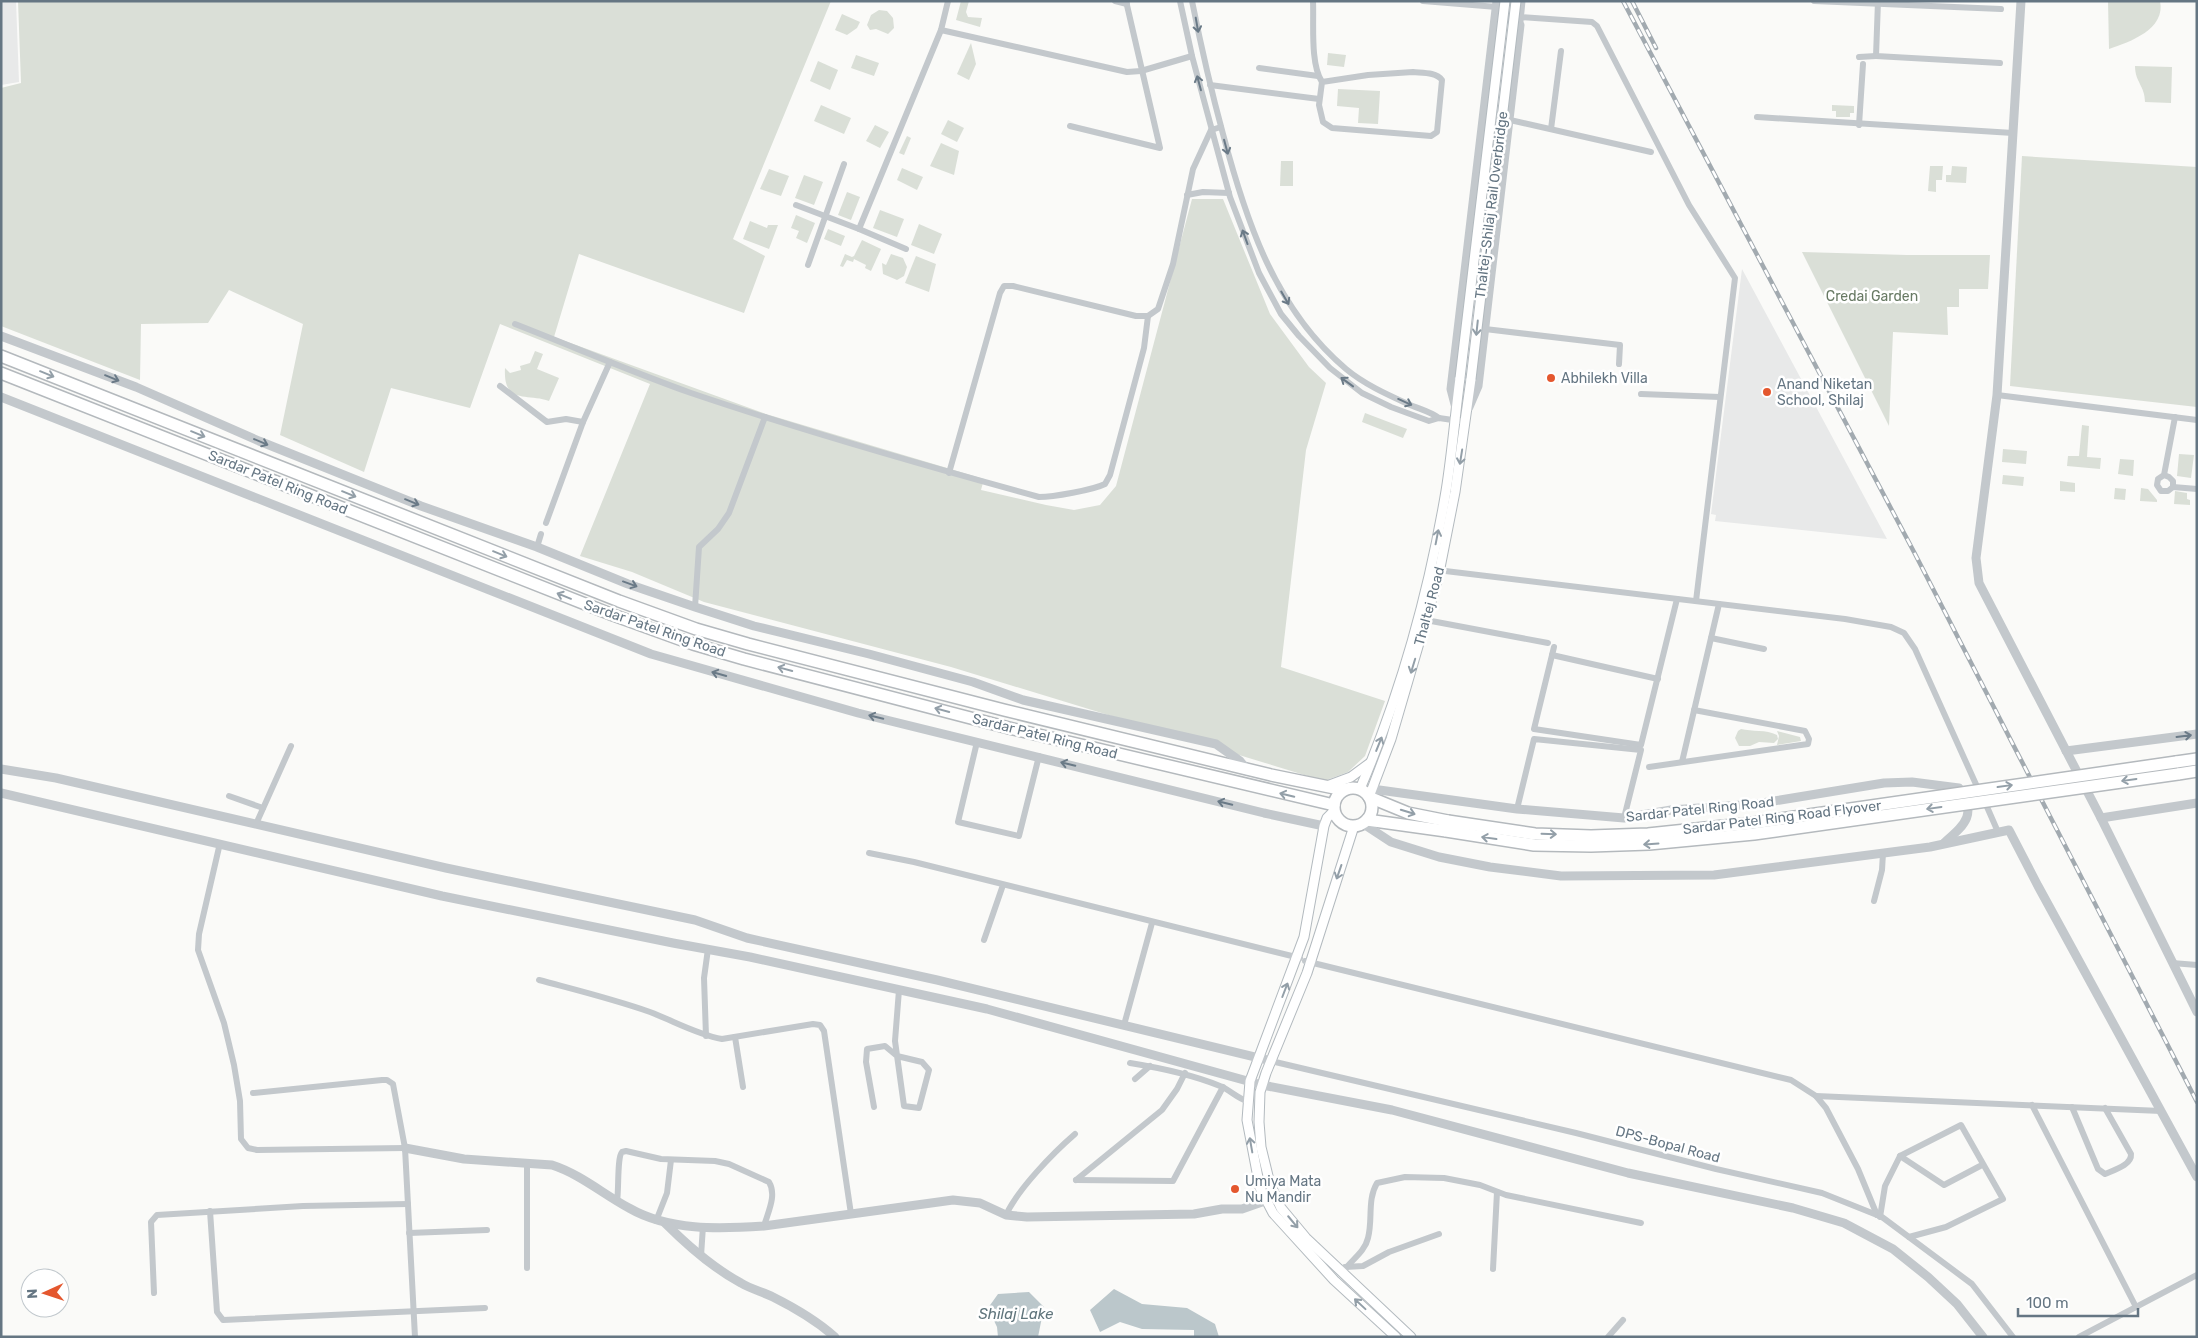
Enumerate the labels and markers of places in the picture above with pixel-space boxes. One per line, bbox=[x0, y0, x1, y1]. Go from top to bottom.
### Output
place label: Abhilekh Villa bbox=[1561, 370, 1648, 387]
marker: Abhilekh Villa bbox=[1545, 372, 1557, 384]
place label: Anand Niketan School, Shilaj bbox=[1777, 376, 1872, 409]
marker: Anand Niketan School, Shilaj bbox=[1761, 386, 1773, 398]
place label: Umiya Mata Nu Mandir bbox=[1245, 1173, 1321, 1206]
marker: Umiya Mata Nu Mandir bbox=[1229, 1183, 1241, 1195]

